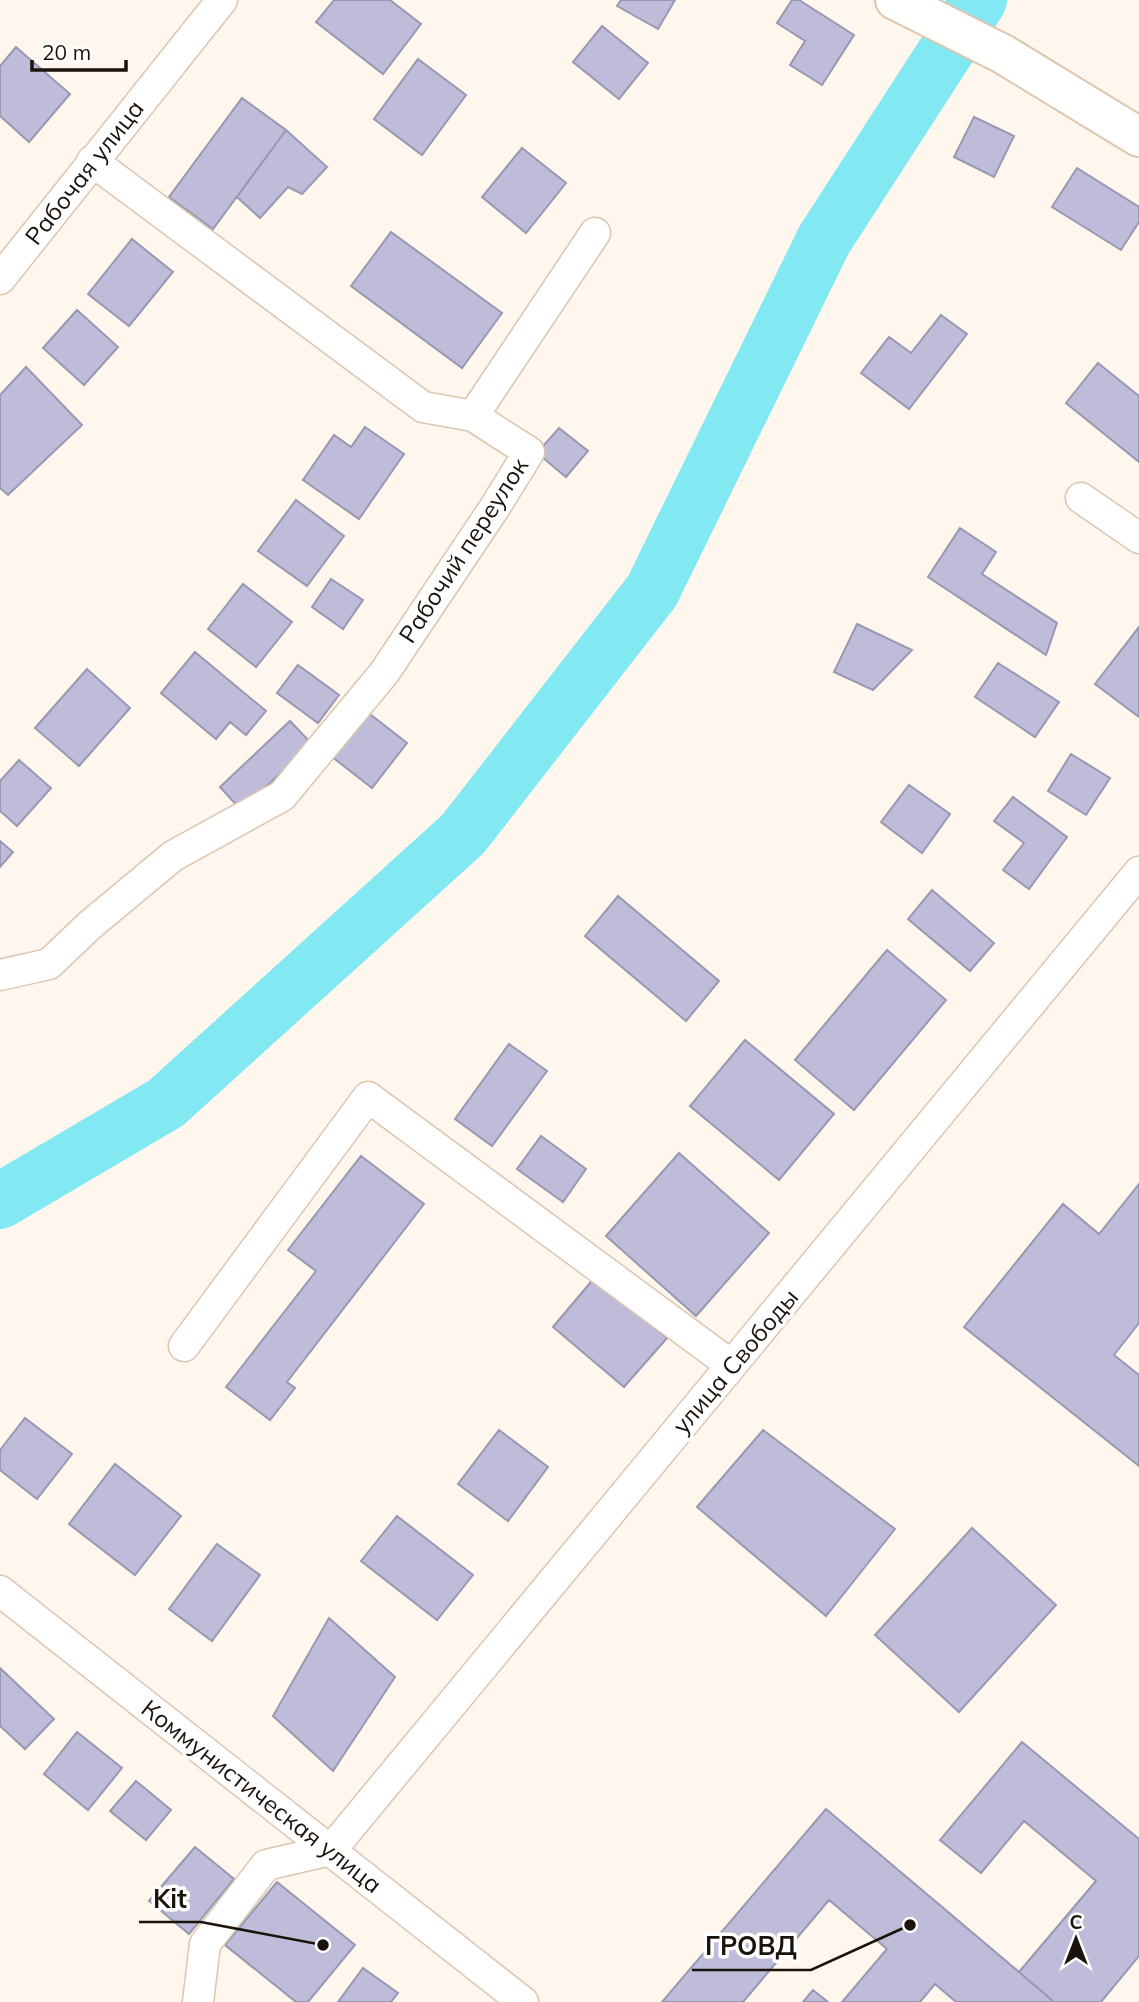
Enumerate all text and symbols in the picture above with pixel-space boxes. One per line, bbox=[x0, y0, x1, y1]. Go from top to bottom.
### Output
scale bar bbox=[32, 28, 126, 72]
text: 20 m bbox=[42, 39, 91, 65]
street label: Рабочая улица bbox=[18, 94, 150, 250]
street label: Рабочий переулок bbox=[392, 452, 534, 648]
street label: улица Свободы bbox=[666, 1282, 804, 1440]
street label: Коммунистическая улица bbox=[136, 1693, 388, 1899]
callout: Kit bbox=[139, 1875, 201, 1922]
text: Kit bbox=[153, 1882, 187, 1915]
north arrow bbox=[1041, 1904, 1111, 1974]
text: С bbox=[1069, 1910, 1083, 1934]
callout: ГРОВД bbox=[692, 1923, 811, 1970]
text: ГРОВД bbox=[705, 1929, 797, 1962]

